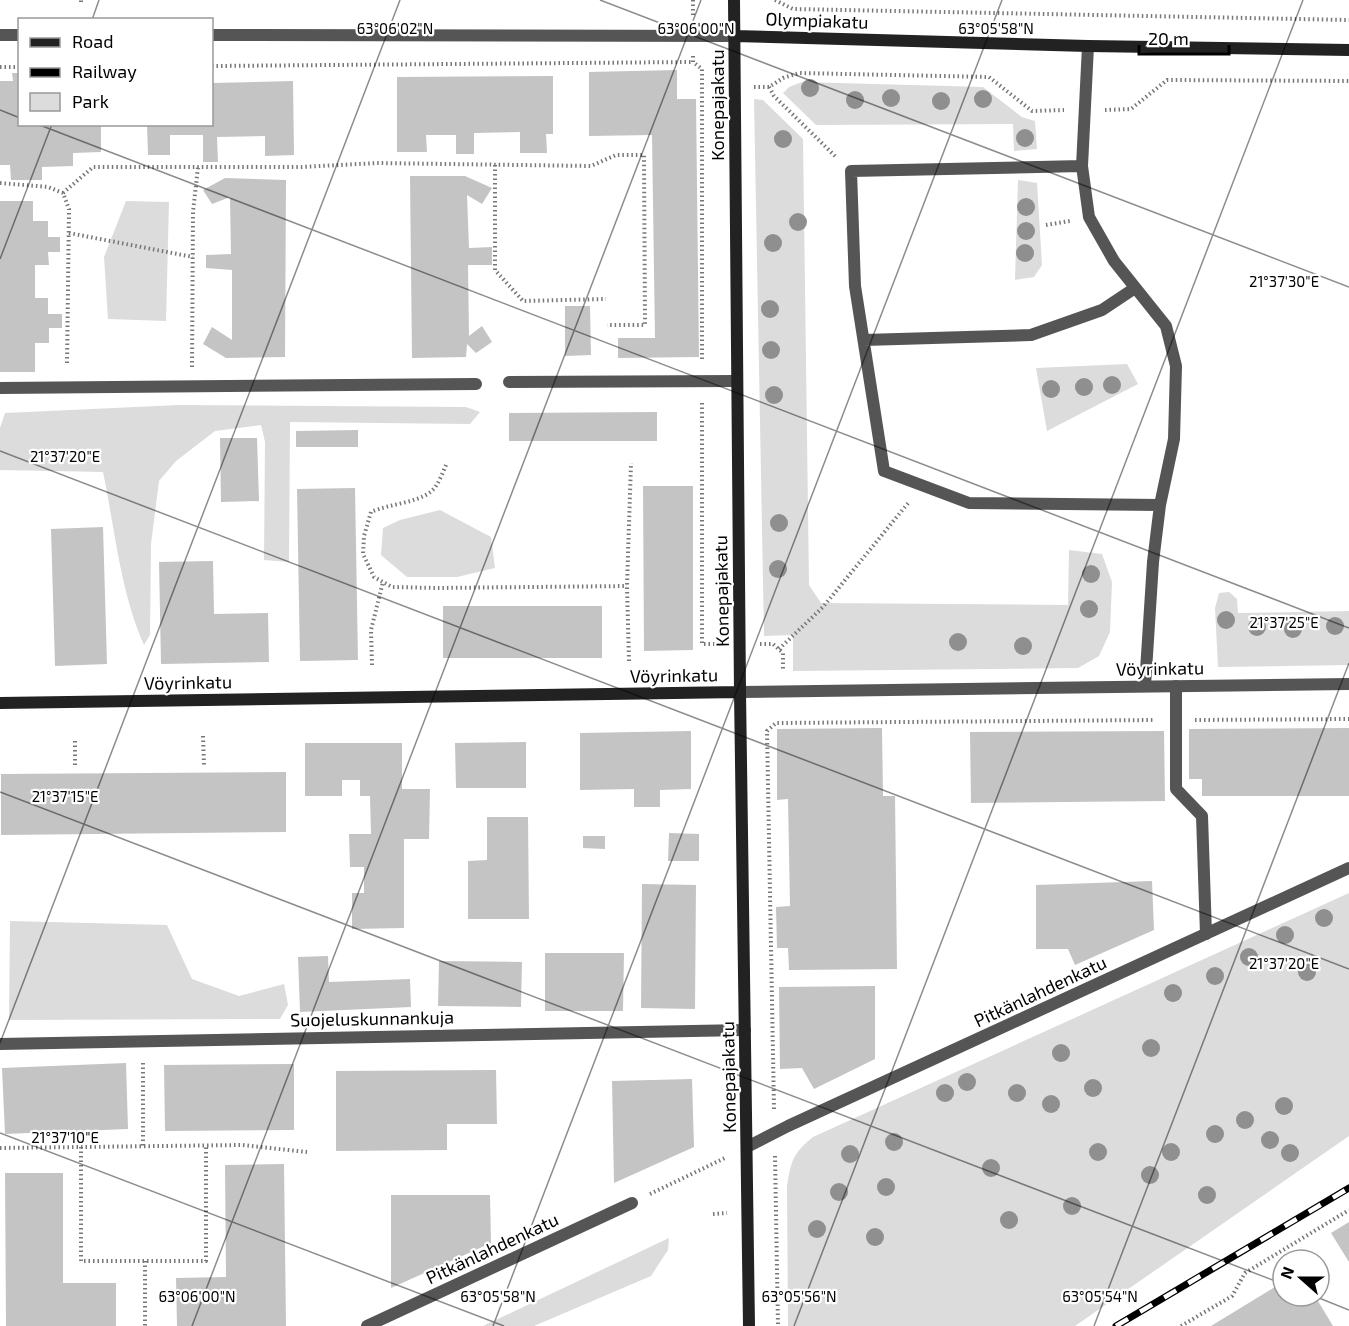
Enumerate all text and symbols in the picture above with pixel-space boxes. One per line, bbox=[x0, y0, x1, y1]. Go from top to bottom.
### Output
street label: Olympiakatu bbox=[765, 7, 869, 33]
legend bbox=[18, 18, 213, 126]
scale bar bbox=[1139, 18, 1229, 56]
text: 63°06'02"N bbox=[357, 19, 433, 37]
text: 63°06'00"N bbox=[657, 19, 735, 37]
text: 63°05'58"N bbox=[958, 19, 1034, 37]
text: 20 m bbox=[1148, 27, 1189, 49]
text: Road bbox=[72, 30, 113, 52]
street label: Konepajakatu bbox=[706, 49, 728, 161]
text: Railway bbox=[72, 60, 137, 82]
text: Park bbox=[72, 90, 109, 112]
text: 21°37'30"E bbox=[1249, 272, 1319, 290]
text: 21°37'20"E bbox=[30, 447, 100, 465]
street label: Konepajakatu bbox=[709, 535, 733, 647]
text: 21°37'25"E bbox=[1249, 613, 1319, 631]
street label: Vöyrinkatu bbox=[1116, 656, 1204, 680]
street label: Vöyrinkatu bbox=[630, 663, 718, 687]
street label: Vöyrinkatu bbox=[144, 670, 232, 694]
text: 21°37'15"E bbox=[32, 787, 98, 805]
street label: Pitkänlahdenkatu bbox=[970, 951, 1110, 1031]
text: 21°37'20"E bbox=[1249, 954, 1319, 972]
street label: Suojeluskunnankuja bbox=[290, 1006, 454, 1030]
street label: Konepajakatu bbox=[716, 1021, 740, 1133]
text: 21°37'10"E bbox=[31, 1128, 99, 1146]
street label: Pitkänlahdenkatu bbox=[422, 1208, 562, 1288]
north arrow bbox=[1271, 1248, 1331, 1308]
text: N bbox=[1276, 1264, 1297, 1281]
text: 63°06'00"N bbox=[158, 1287, 236, 1305]
text: 63°05'58"N bbox=[460, 1287, 536, 1305]
text: 63°05'56"N bbox=[761, 1287, 837, 1305]
text: 63°05'54"N bbox=[1062, 1287, 1138, 1305]

